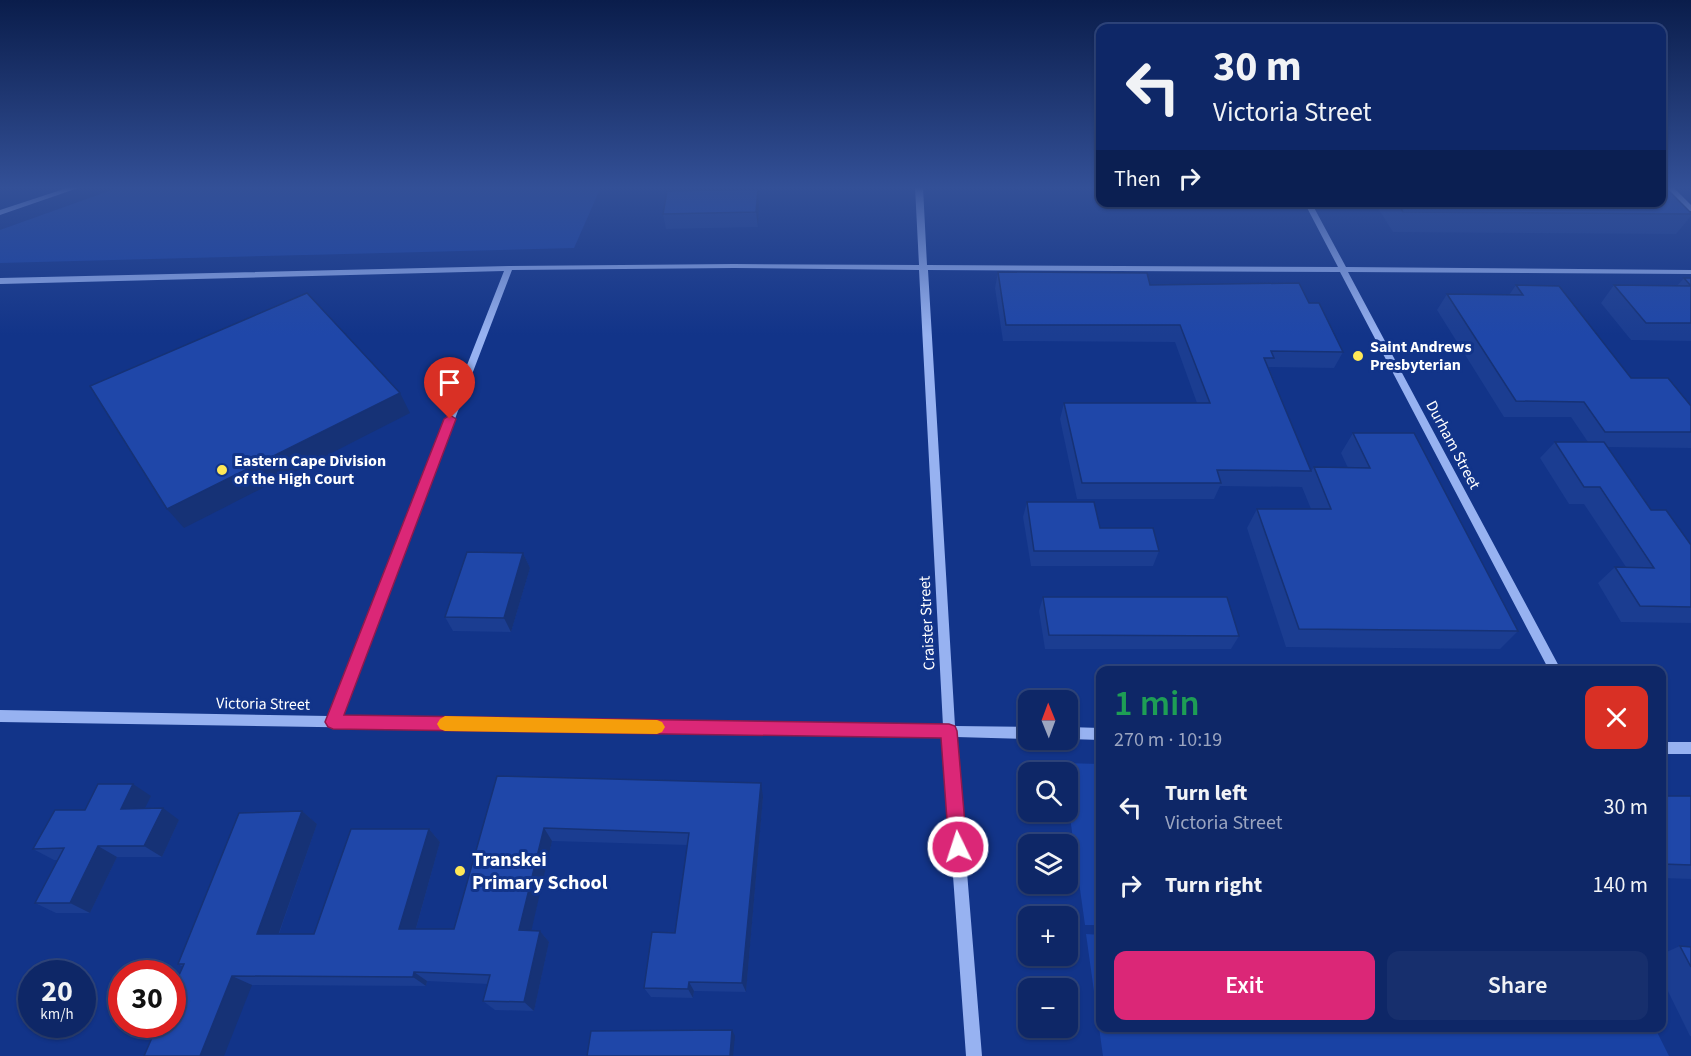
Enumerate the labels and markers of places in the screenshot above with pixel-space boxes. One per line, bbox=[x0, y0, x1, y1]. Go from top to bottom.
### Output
place label: Saint Andrews Presbyterian bbox=[1370, 336, 1472, 376]
marker: Saint Andrews Presbyterian bbox=[1351, 349, 1365, 363]
pin bbox=[424, 357, 475, 419]
place label: Eastern Cape Division of the High Court bbox=[234, 450, 386, 490]
marker: Eastern Cape Division of the High Court bbox=[215, 463, 229, 477]
place label: Transkei Primary School bbox=[472, 846, 608, 897]
marker: Transkei Primary School bbox=[453, 864, 467, 878]

